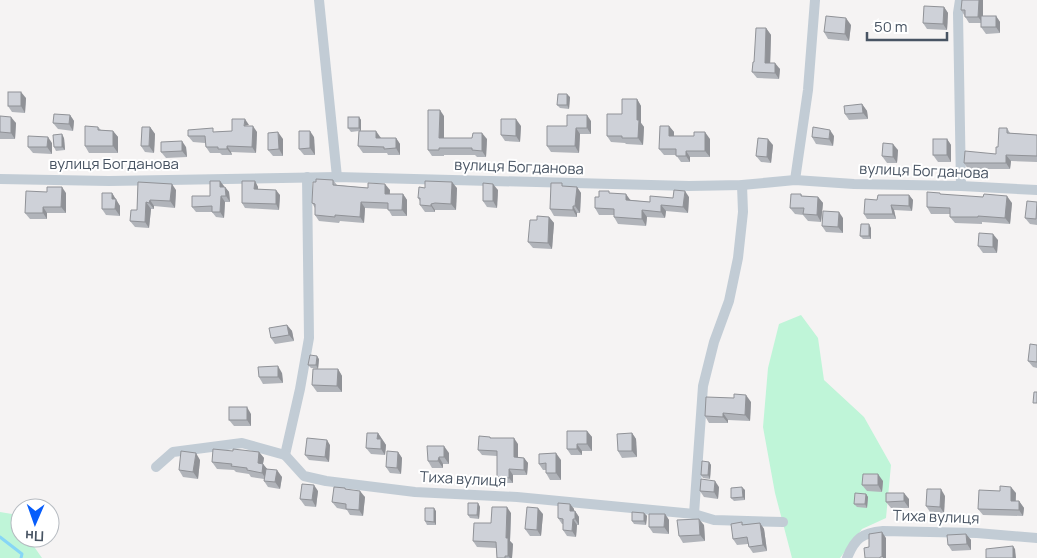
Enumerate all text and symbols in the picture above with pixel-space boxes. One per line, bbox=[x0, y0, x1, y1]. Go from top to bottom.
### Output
scale bar bbox=[867, 10, 947, 42]
text: 50 m bbox=[874, 16, 908, 37]
street label: вулиця Богданова bbox=[49, 153, 179, 174]
street label: вулиця Богданова bbox=[454, 154, 584, 179]
street label: вулиця Богданова bbox=[859, 158, 989, 183]
street label: Тиха вулиця bbox=[419, 466, 507, 491]
north arrow bbox=[10, 498, 60, 548]
street label: Тиха вулиця bbox=[892, 504, 980, 529]
text: Пн bbox=[25, 527, 44, 546]

